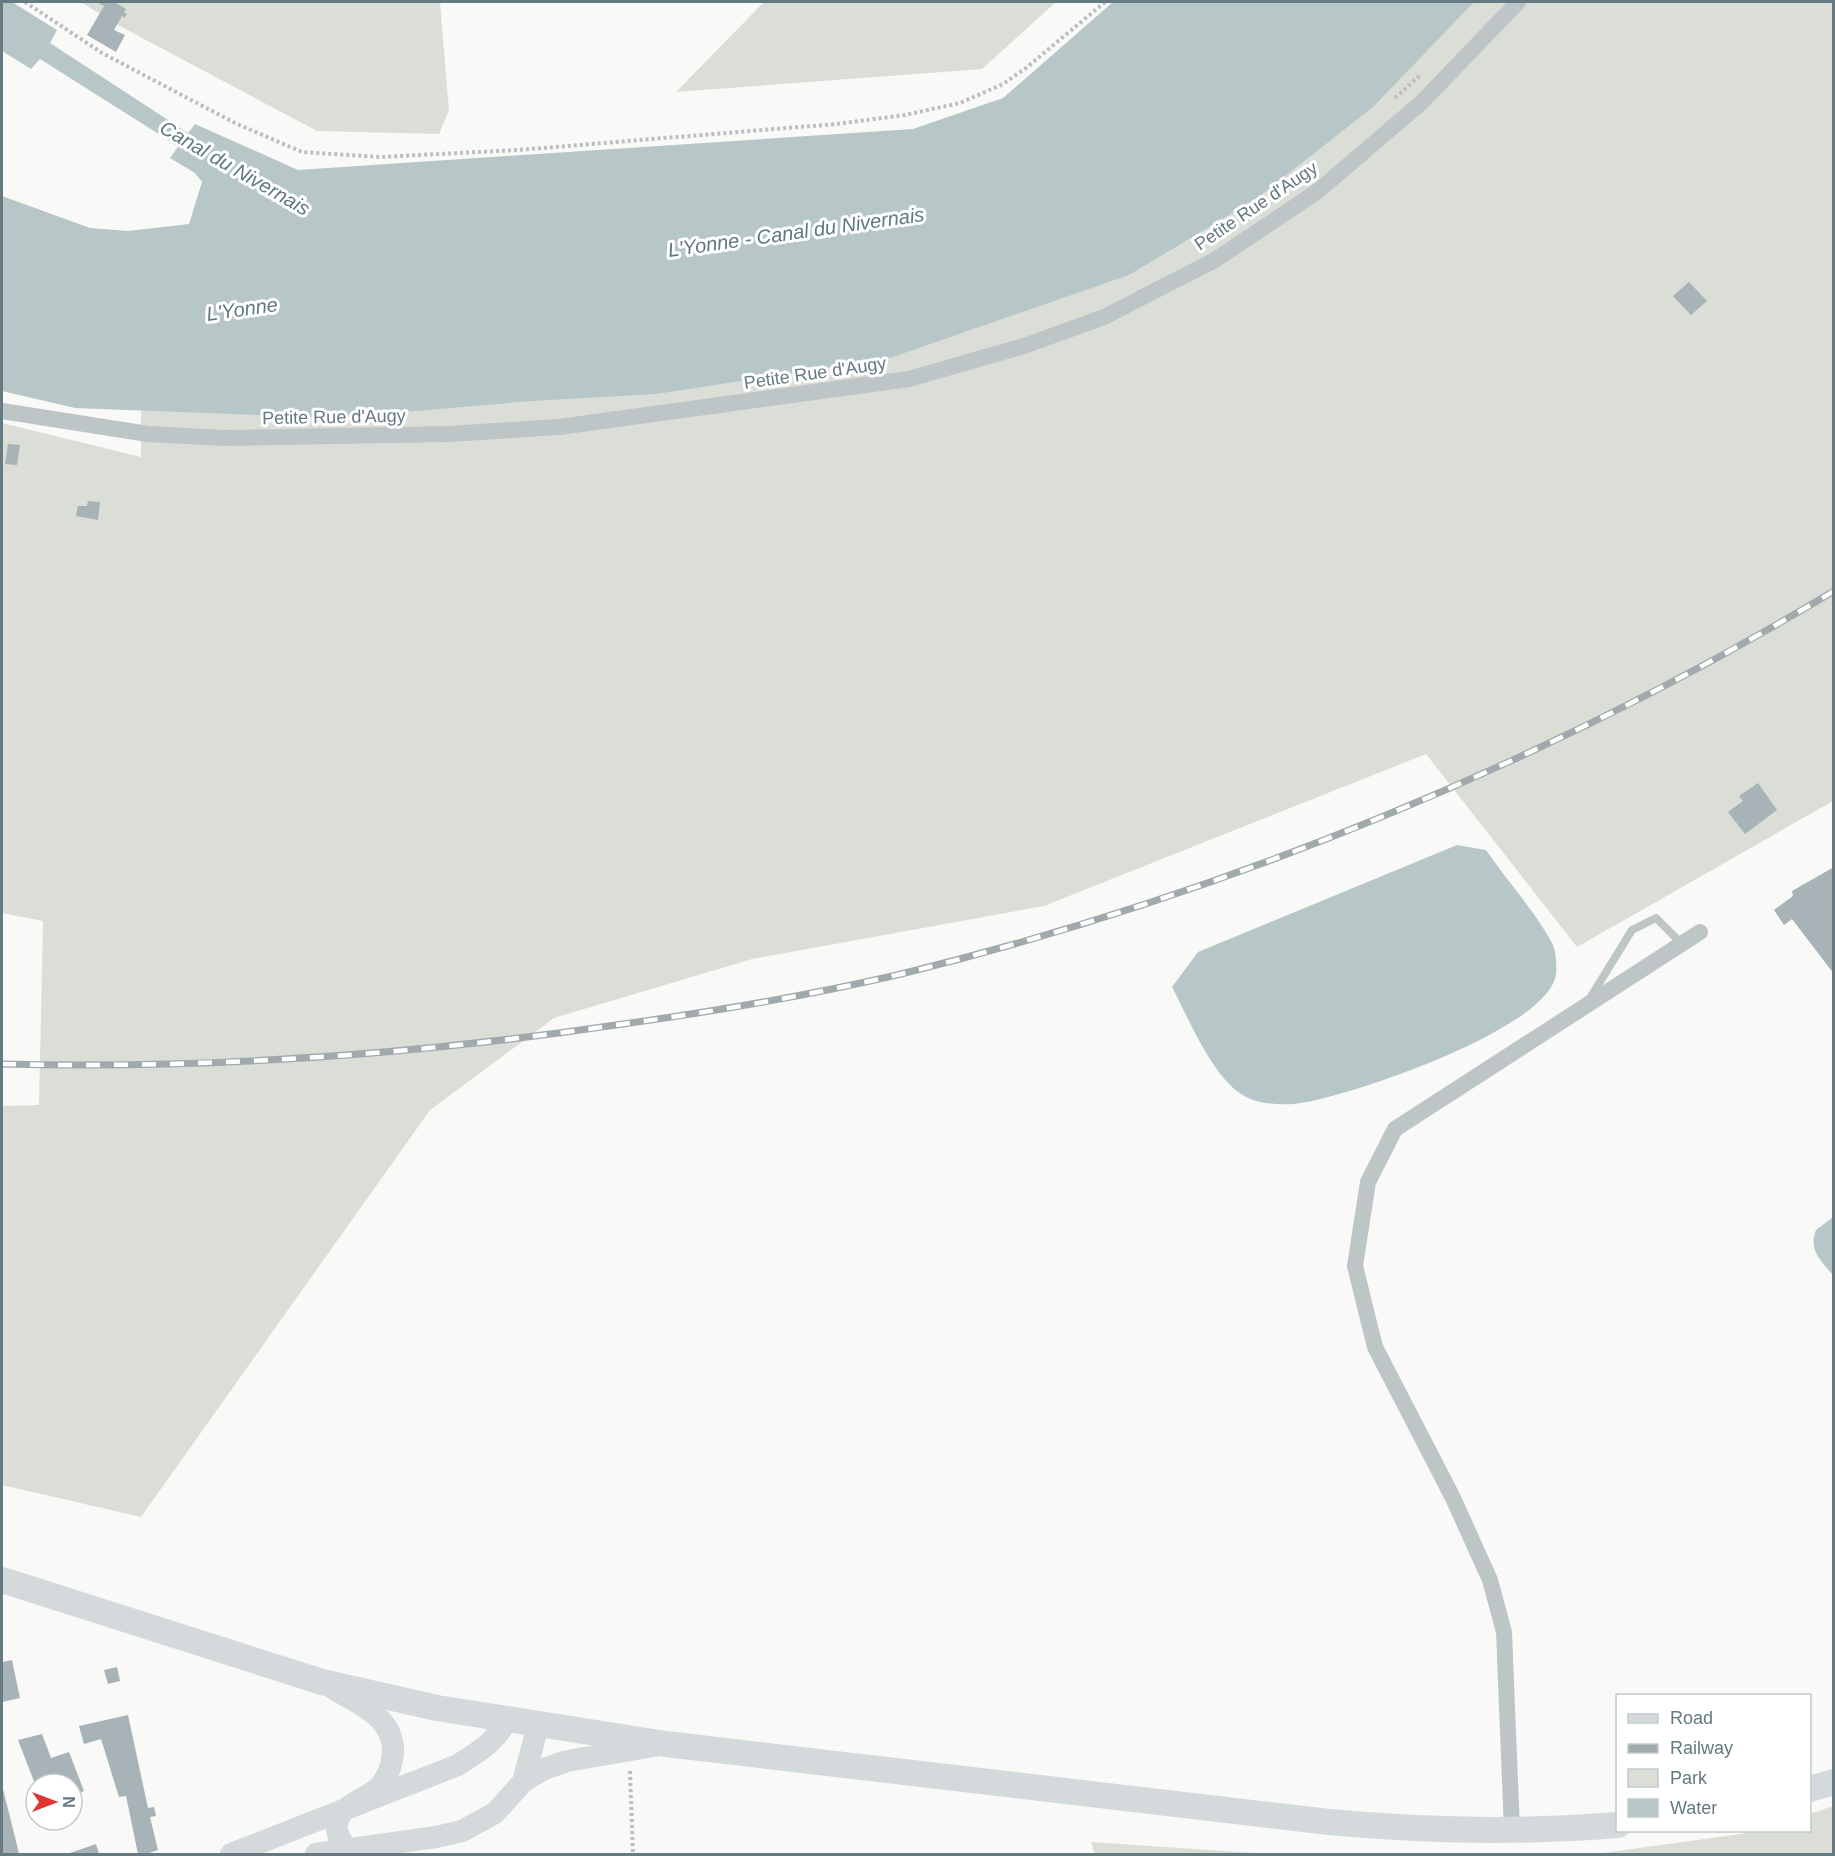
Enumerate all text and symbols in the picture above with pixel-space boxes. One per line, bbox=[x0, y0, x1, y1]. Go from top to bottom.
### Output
water label: Canal du Nivernais bbox=[156, 116, 314, 220]
street label: Petite Rue d'Augy bbox=[1191, 158, 1321, 254]
water label: L'Yonne - Canal du Nivernais bbox=[667, 203, 925, 261]
water label: L'Yonne bbox=[205, 293, 279, 325]
street label: Petite Rue d'Augy bbox=[743, 353, 887, 393]
street label: Petite Rue d'Augy bbox=[262, 406, 406, 428]
legend bbox=[1616, 1694, 1811, 1832]
text: Road bbox=[1670, 1708, 1713, 1728]
text: Railway bbox=[1670, 1738, 1733, 1758]
text: Park bbox=[1670, 1768, 1708, 1788]
north arrow bbox=[24, 1772, 84, 1832]
text: N bbox=[60, 1796, 77, 1808]
text: Water bbox=[1670, 1798, 1717, 1818]

